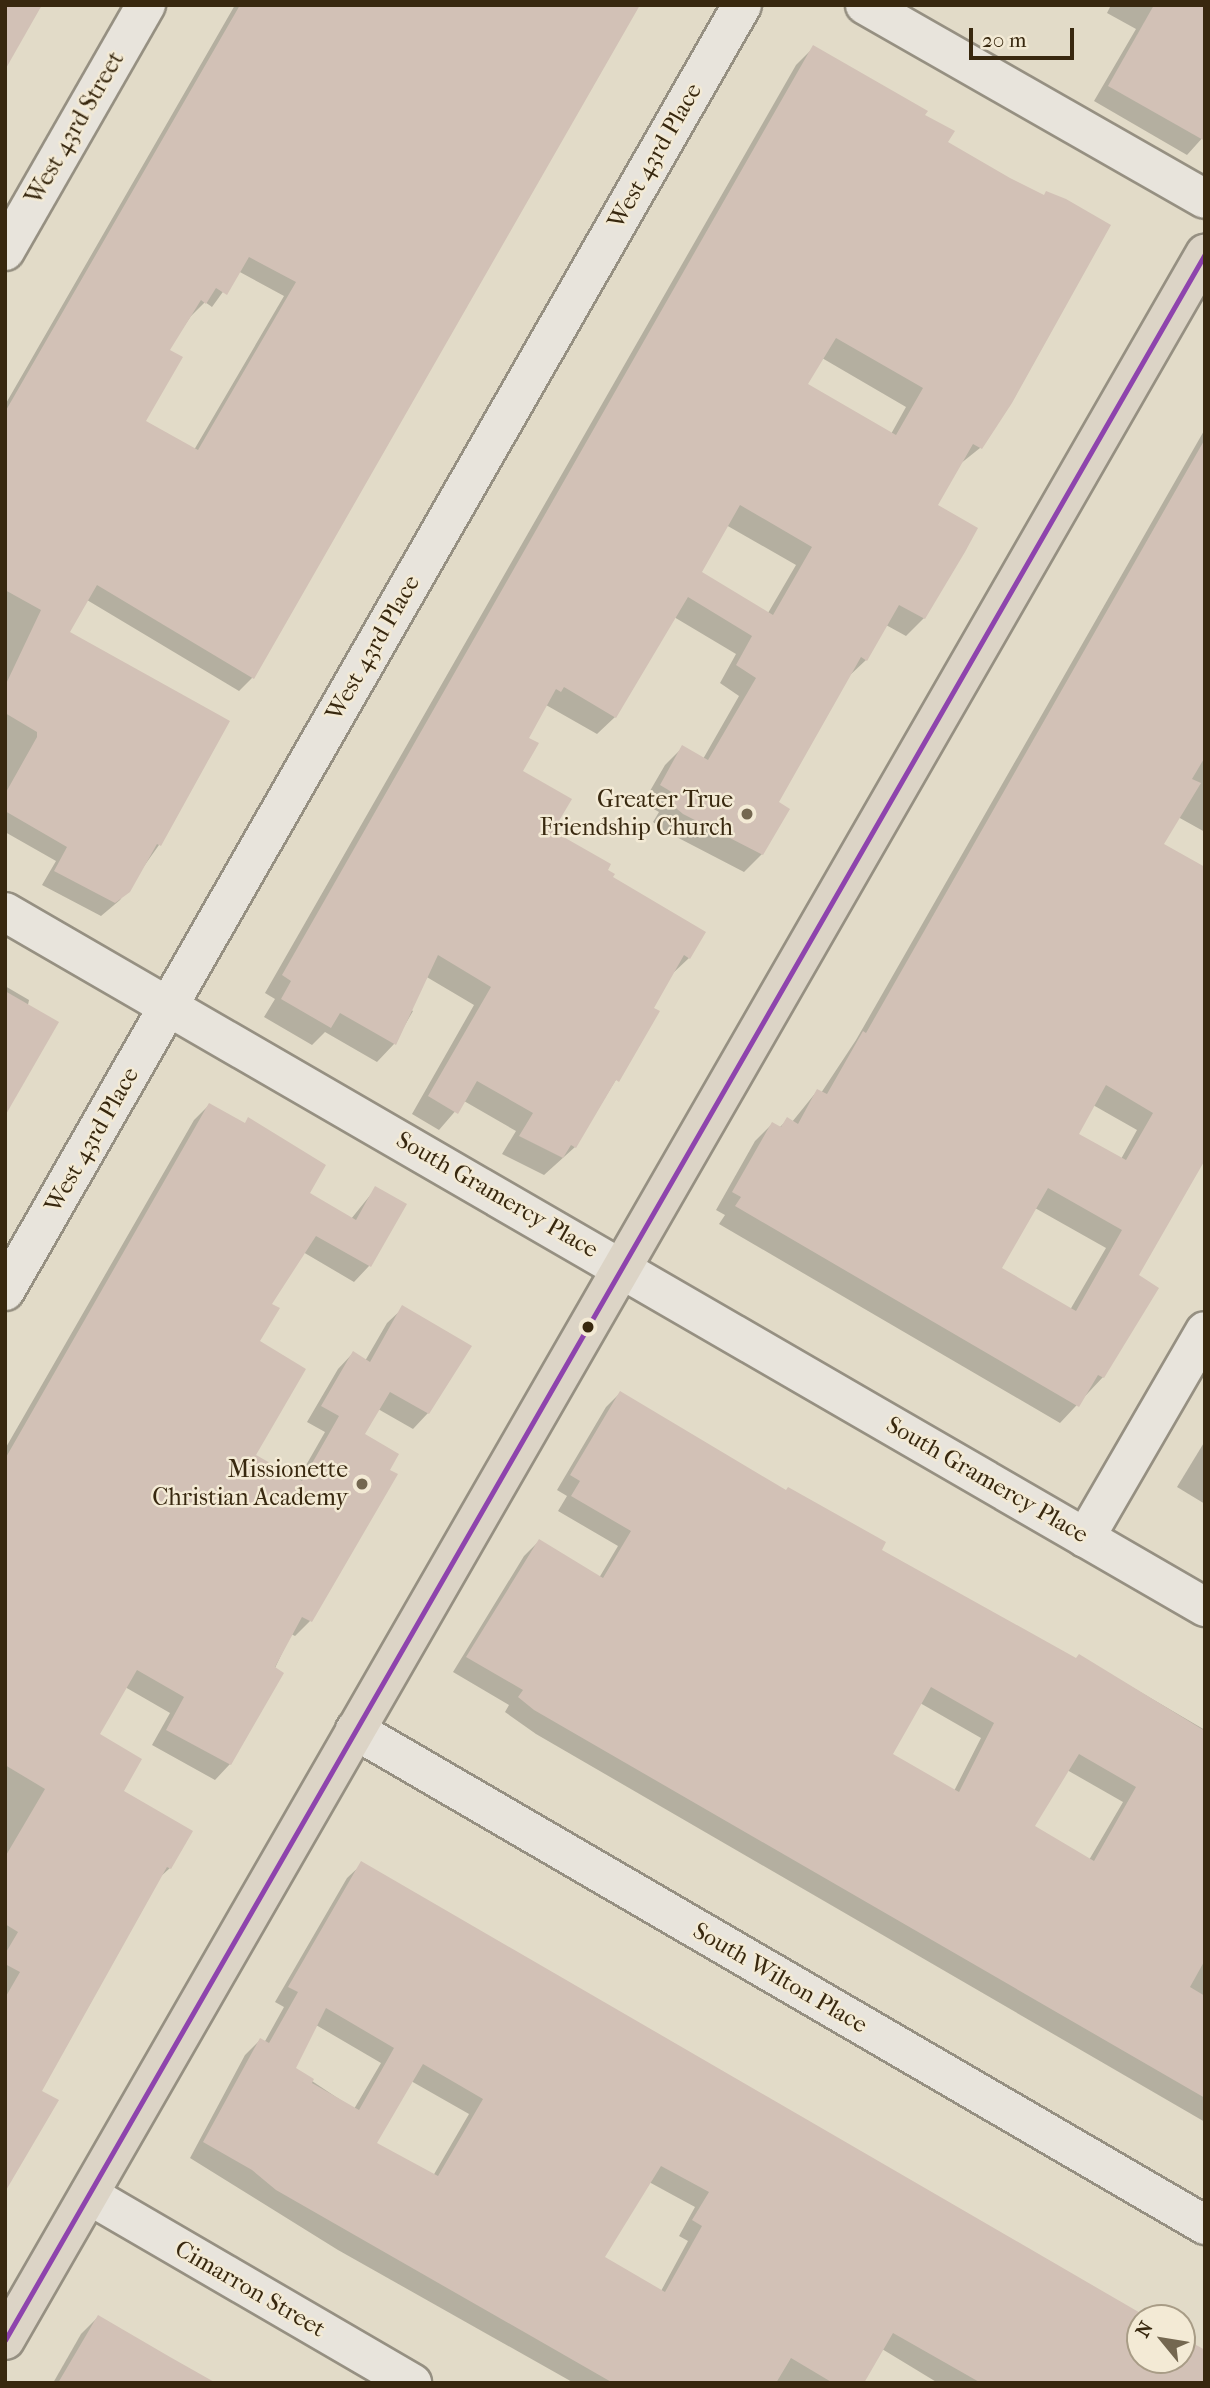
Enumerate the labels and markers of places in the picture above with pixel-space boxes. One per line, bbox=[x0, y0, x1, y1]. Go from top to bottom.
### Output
place label: Greater True Friendship Church bbox=[540, 786, 733, 842]
marker: Greater True Friendship Church bbox=[739, 806, 755, 822]
unlabelled marker bbox=[581, 1320, 595, 1334]
place label: Missionette Christian Academy bbox=[152, 1456, 348, 1512]
marker: Missionette Christian Academy bbox=[354, 1476, 370, 1492]

